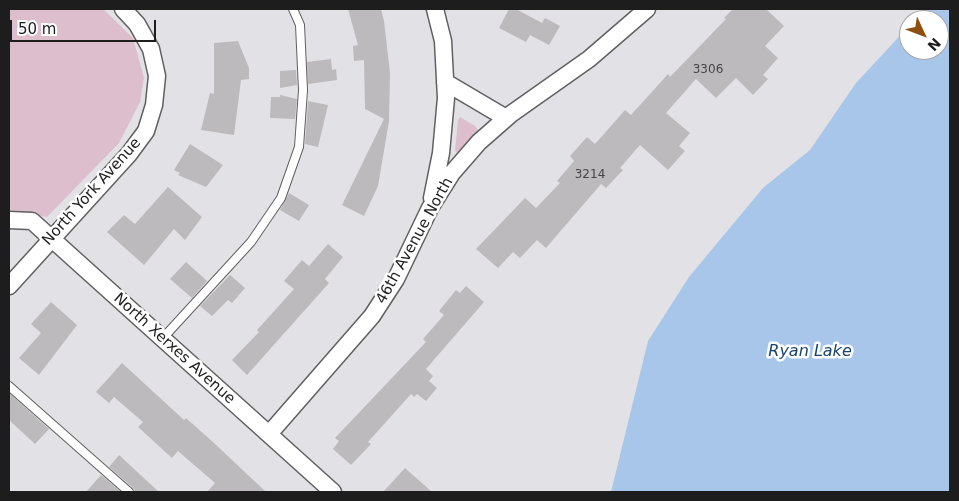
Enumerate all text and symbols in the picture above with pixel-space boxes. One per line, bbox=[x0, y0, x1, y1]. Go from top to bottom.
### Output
scale bar bbox=[12, 10, 159, 42]
north arrow bbox=[899, 10, 949, 60]
text: 50 m bbox=[18, 20, 56, 38]
text: N bbox=[924, 35, 944, 54]
house number: 3306 bbox=[693, 63, 723, 77]
street label: North York Avenue bbox=[39, 135, 145, 249]
house number: 3214 bbox=[575, 168, 605, 182]
street label: 46th Avenue North bbox=[373, 175, 457, 307]
street label: North Xerxes Avenue bbox=[110, 290, 238, 408]
water label: Ryan Lake bbox=[768, 342, 852, 362]

